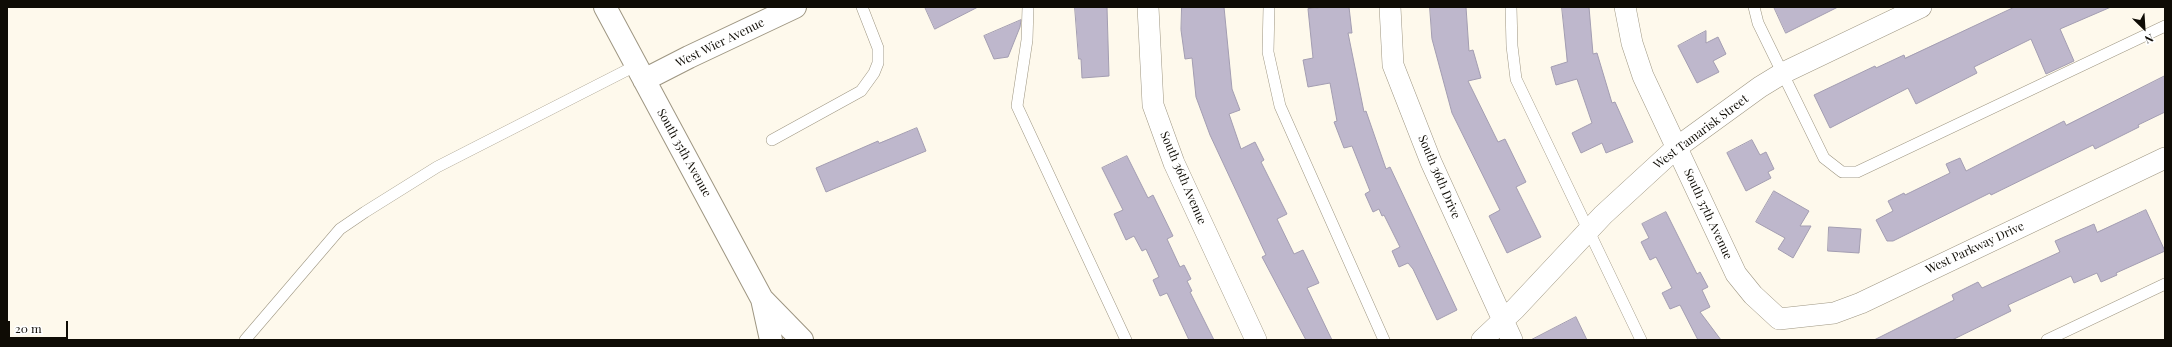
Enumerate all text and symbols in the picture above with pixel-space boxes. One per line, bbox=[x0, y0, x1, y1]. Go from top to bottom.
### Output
north arrow bbox=[2124, 8, 2164, 48]
street label: West Wier Avenue bbox=[673, 15, 767, 71]
text: N bbox=[2143, 31, 2156, 48]
street label: West Tamarisk Street bbox=[1651, 92, 1751, 172]
street label: South 35th Avenue bbox=[654, 106, 714, 200]
street label: South 36th Avenue bbox=[1157, 129, 1209, 227]
street label: South 36th Drive bbox=[1415, 133, 1463, 221]
street label: South 37th Avenue bbox=[1681, 166, 1735, 262]
street label: West Parkway Drive bbox=[1924, 219, 2026, 277]
scale bar bbox=[10, 313, 70, 339]
text: 20 m bbox=[15, 320, 42, 336]

